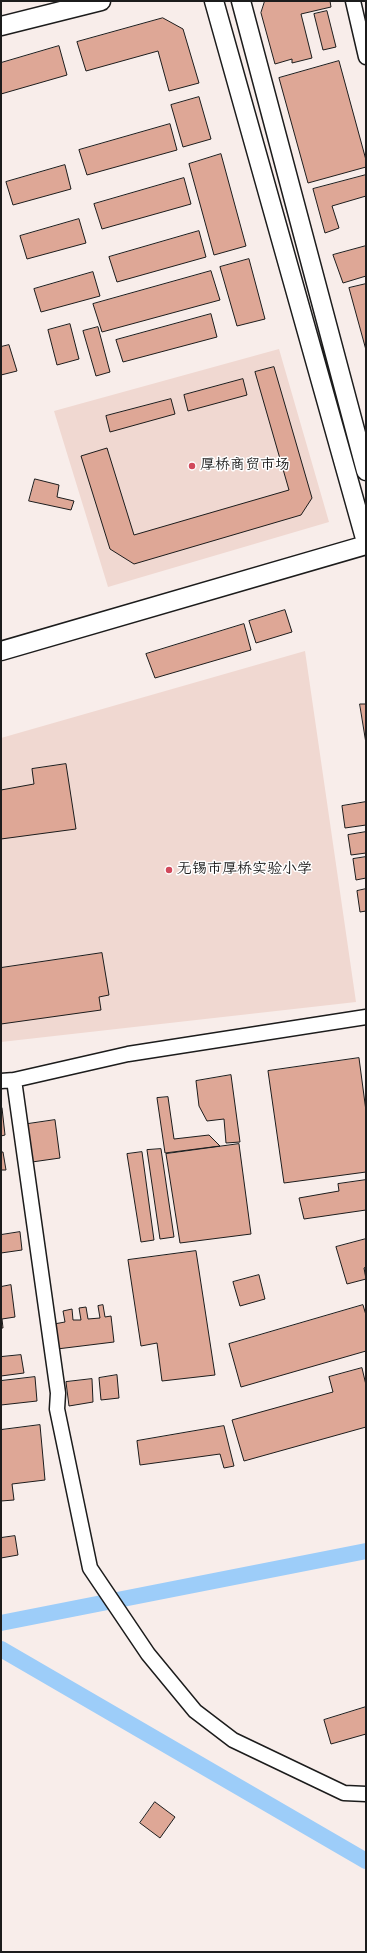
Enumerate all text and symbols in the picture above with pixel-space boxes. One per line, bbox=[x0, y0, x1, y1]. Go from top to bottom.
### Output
place label: 厚桥商贸市场 bbox=[200, 457, 290, 475]
marker: 厚桥商贸市场 bbox=[187, 461, 197, 471]
place label: 无锡市厚桥实验小学 bbox=[177, 861, 312, 879]
marker: 无锡市厚桥实验小学 bbox=[164, 865, 174, 875]

